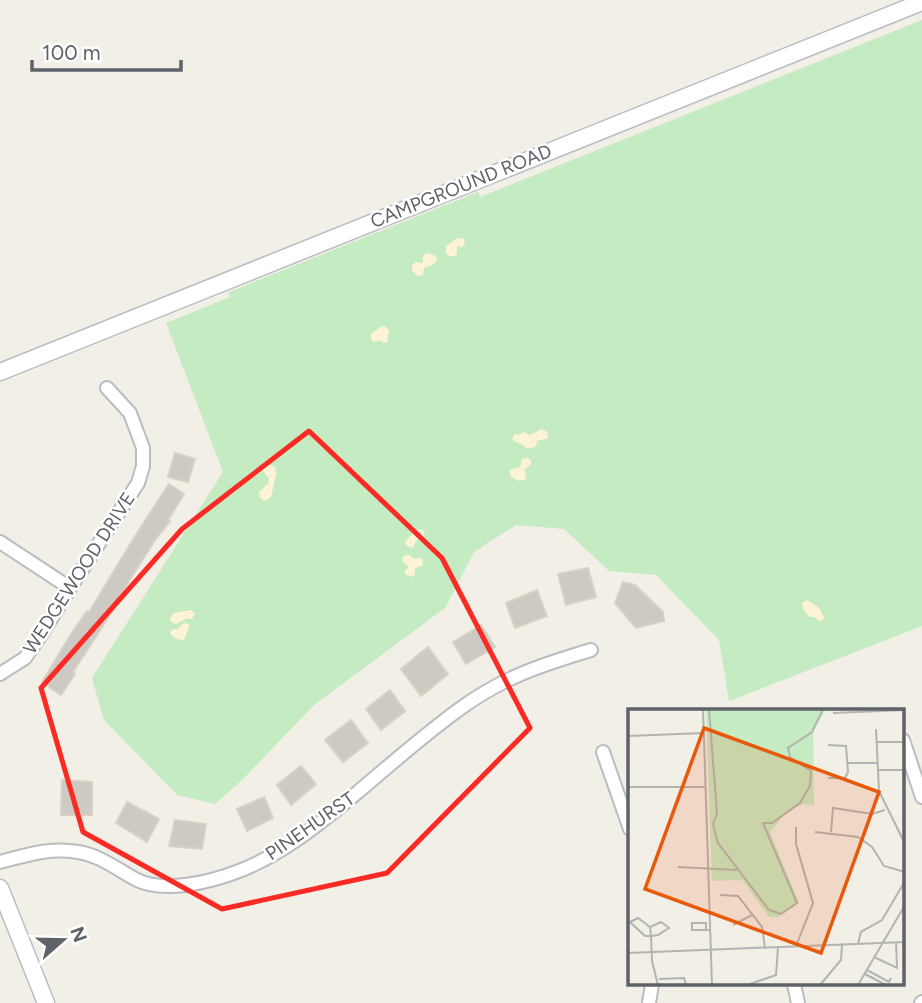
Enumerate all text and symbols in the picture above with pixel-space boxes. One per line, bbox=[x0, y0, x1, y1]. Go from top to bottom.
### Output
scale bar bbox=[32, 28, 180, 72]
text: 100 m bbox=[42, 40, 101, 65]
street label: CAMPGROUND ROAD bbox=[367, 139, 555, 233]
street label: WEDGEWOOD DRIVE bbox=[18, 488, 140, 658]
inset map bbox=[628, 709, 904, 986]
street label: PINEHURST bbox=[261, 787, 360, 865]
north arrow bbox=[28, 905, 98, 975]
text: N bbox=[65, 924, 92, 945]

